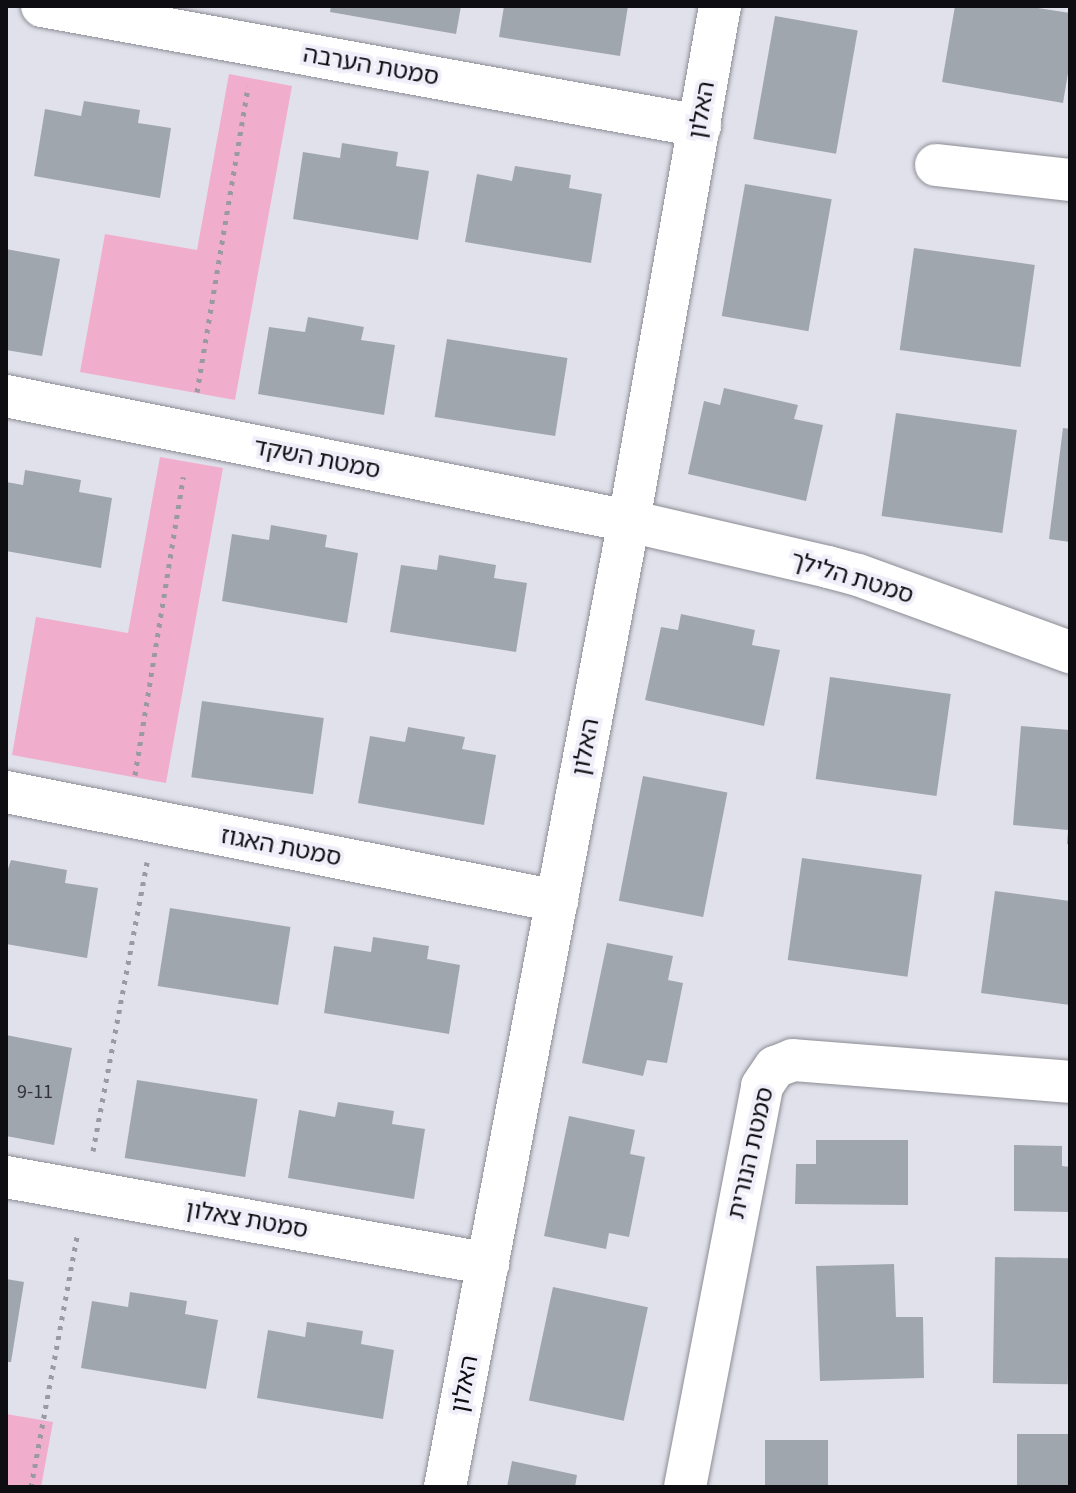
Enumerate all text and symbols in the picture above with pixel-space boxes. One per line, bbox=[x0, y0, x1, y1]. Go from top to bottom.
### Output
street label: סמטת הערבה bbox=[301, 40, 441, 92]
street label: האלון bbox=[683, 79, 721, 141]
street label: סמטת השקד bbox=[251, 433, 383, 485]
street label: סמטת הלילך bbox=[787, 546, 917, 610]
street label: האלון bbox=[566, 716, 606, 778]
street label: סמטת האגוז bbox=[218, 821, 344, 873]
house number: 9-11 bbox=[17, 1080, 53, 1104]
street label: סמטת הנורית bbox=[722, 1084, 780, 1222]
street label: סמטת צאלון bbox=[184, 1195, 310, 1245]
street label: האלון bbox=[445, 1353, 485, 1415]

